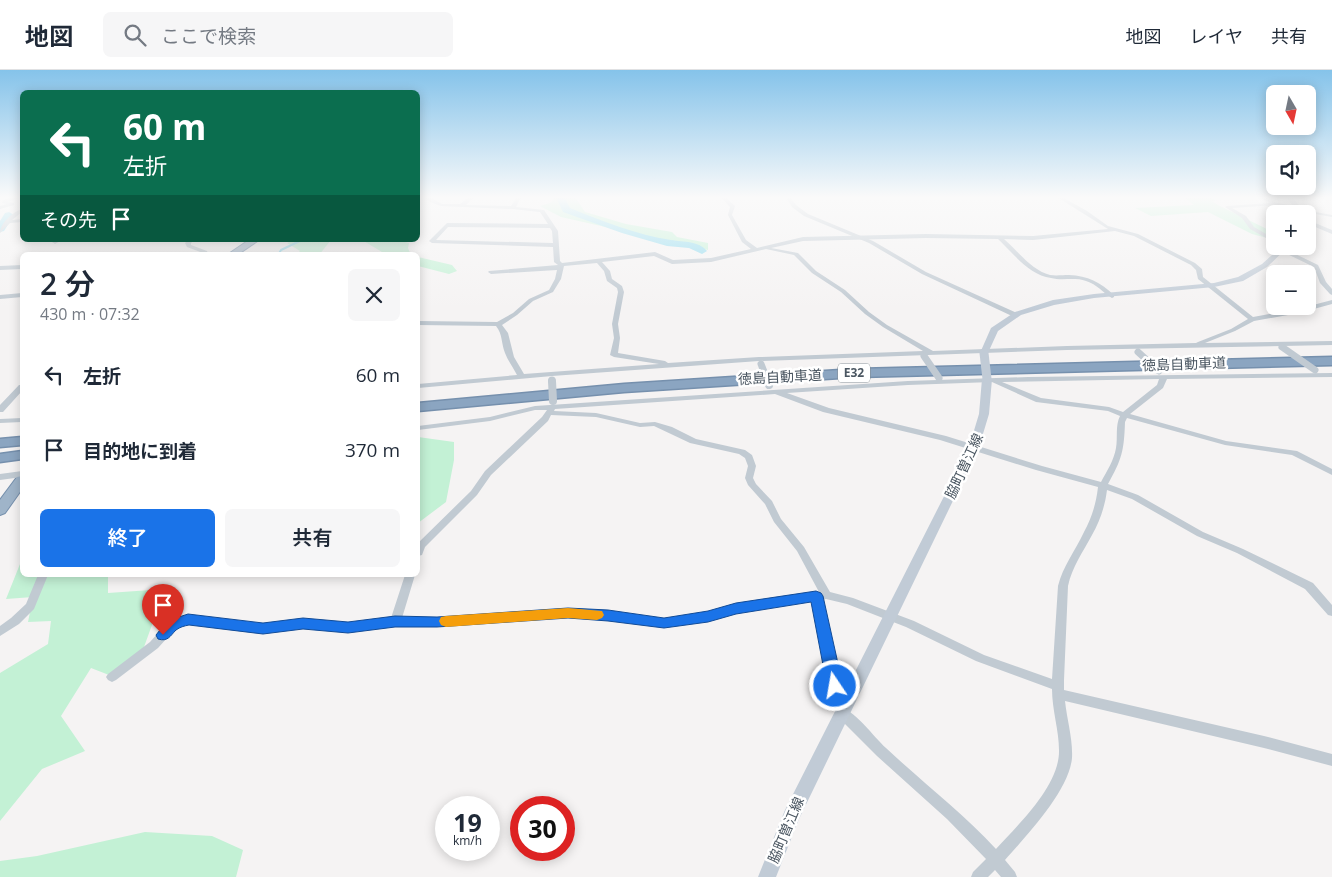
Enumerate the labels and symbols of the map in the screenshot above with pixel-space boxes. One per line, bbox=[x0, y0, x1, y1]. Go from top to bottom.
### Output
north arrow bbox=[1266, 85, 1316, 135]
street label: 徳島自動車道 bbox=[1142, 353, 1226, 374]
road number: E32 bbox=[838, 364, 870, 382]
street label: 徳島自動車道 bbox=[738, 365, 822, 388]
street label: 脇町曽江線 bbox=[940, 430, 987, 502]
pin bbox=[142, 584, 184, 635]
position arrow bbox=[808, 659, 860, 711]
street label: 脇町曽江線 bbox=[763, 794, 808, 866]
speed limit sign: 30 bbox=[510, 796, 575, 861]

